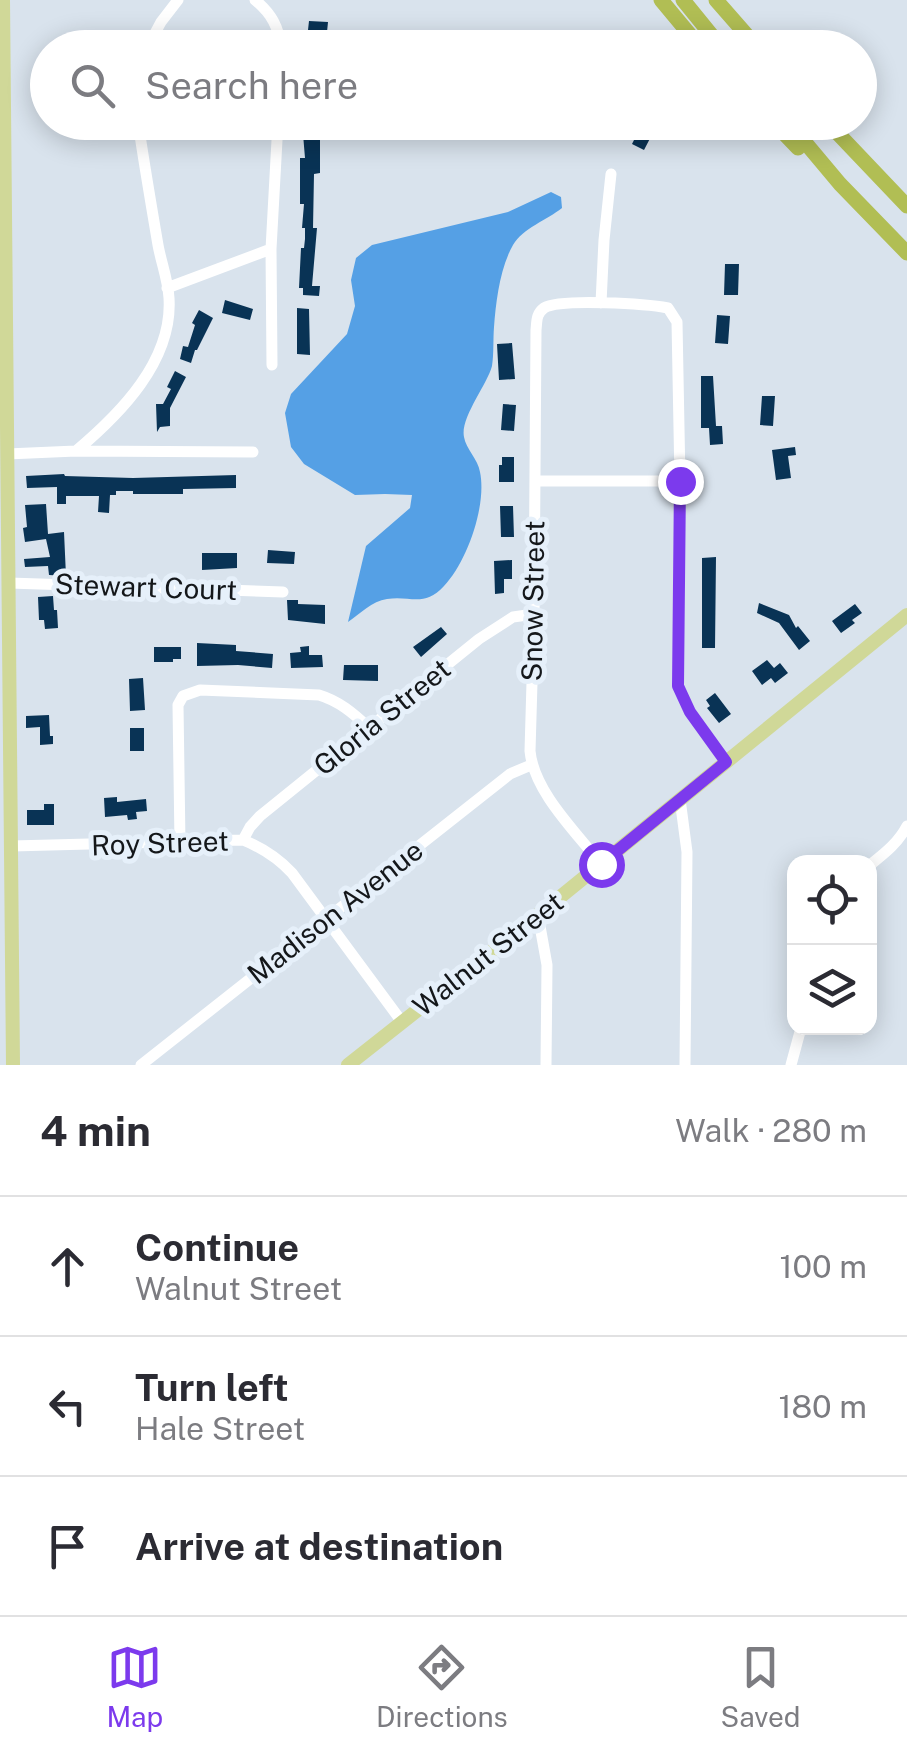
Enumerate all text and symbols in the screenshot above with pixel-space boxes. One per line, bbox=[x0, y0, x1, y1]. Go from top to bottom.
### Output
search box bbox=[30, 30, 877, 140]
icon: search bbox=[65, 58, 120, 113]
text: Search here bbox=[145, 63, 358, 108]
route end bbox=[658, 459, 704, 505]
street label: Snow Street bbox=[515, 520, 550, 682]
street label: Stewart Court bbox=[54, 567, 238, 606]
street label: Gloria Street bbox=[307, 652, 457, 782]
street label: Roy Street bbox=[91, 824, 229, 861]
street label: Madison Avenue bbox=[241, 833, 429, 990]
route start bbox=[579, 842, 625, 888]
map controls bbox=[787, 855, 877, 1035]
button: locate bbox=[787, 855, 877, 945]
street label: Walnut Street bbox=[406, 885, 569, 1022]
button: layers bbox=[787, 945, 877, 1035]
text: 4 min bbox=[40, 1106, 151, 1155]
text: Walk · 280 m bbox=[675, 1112, 867, 1149]
text: Continue bbox=[135, 1225, 299, 1270]
icon: ahead bbox=[40, 1239, 95, 1294]
text: 100 m bbox=[780, 1248, 867, 1285]
text: Walnut Street bbox=[135, 1270, 342, 1307]
text: Turn left bbox=[135, 1365, 289, 1410]
icon: left bbox=[40, 1379, 95, 1434]
text: 180 m bbox=[778, 1388, 867, 1425]
text: Hale Street bbox=[135, 1410, 305, 1447]
icon: arrive bbox=[40, 1519, 95, 1574]
text: Arrive at destination bbox=[135, 1524, 503, 1569]
tab: Map bbox=[106, 1640, 163, 1733]
tab: Directions bbox=[376, 1640, 508, 1733]
tab: Saved bbox=[720, 1640, 801, 1733]

